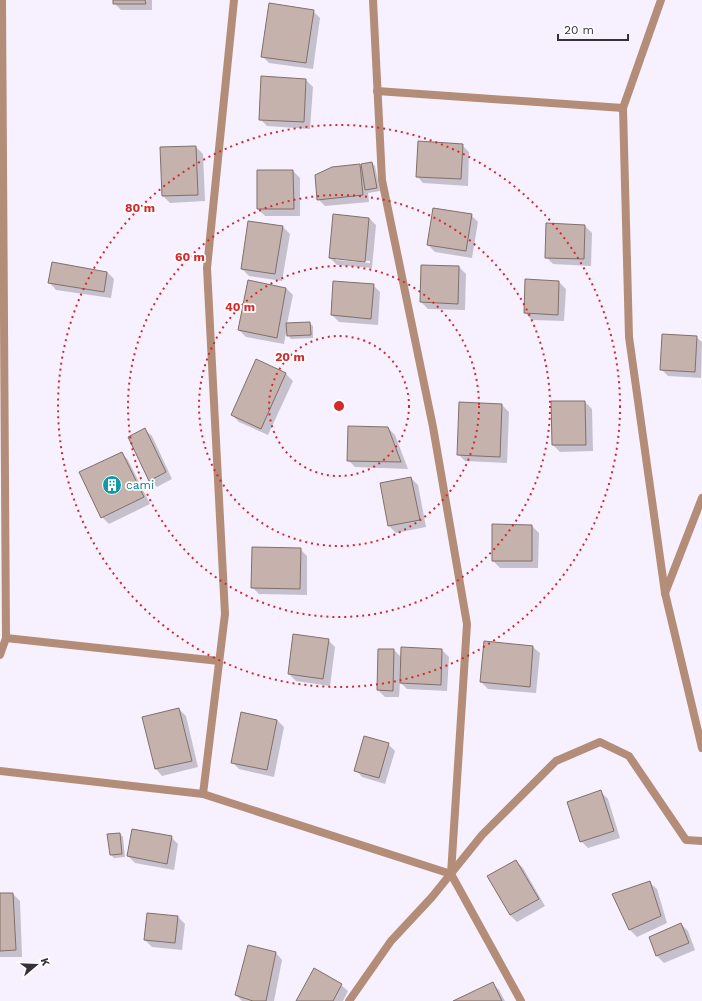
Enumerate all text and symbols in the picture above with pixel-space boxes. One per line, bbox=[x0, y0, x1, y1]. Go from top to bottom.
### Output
scale bar bbox=[558, 16, 628, 42]
text: 20 m bbox=[564, 23, 594, 37]
text: 80 m bbox=[125, 201, 155, 215]
text: 60 m bbox=[175, 250, 205, 264]
text: 40 m bbox=[225, 300, 255, 314]
text: 20 m bbox=[275, 350, 305, 364]
centre of rings bbox=[332, 399, 346, 413]
building icon: cami bbox=[101, 474, 123, 496]
place label: cami bbox=[126, 478, 154, 492]
north arrow bbox=[16, 945, 56, 985]
text: K bbox=[38, 956, 52, 968]

